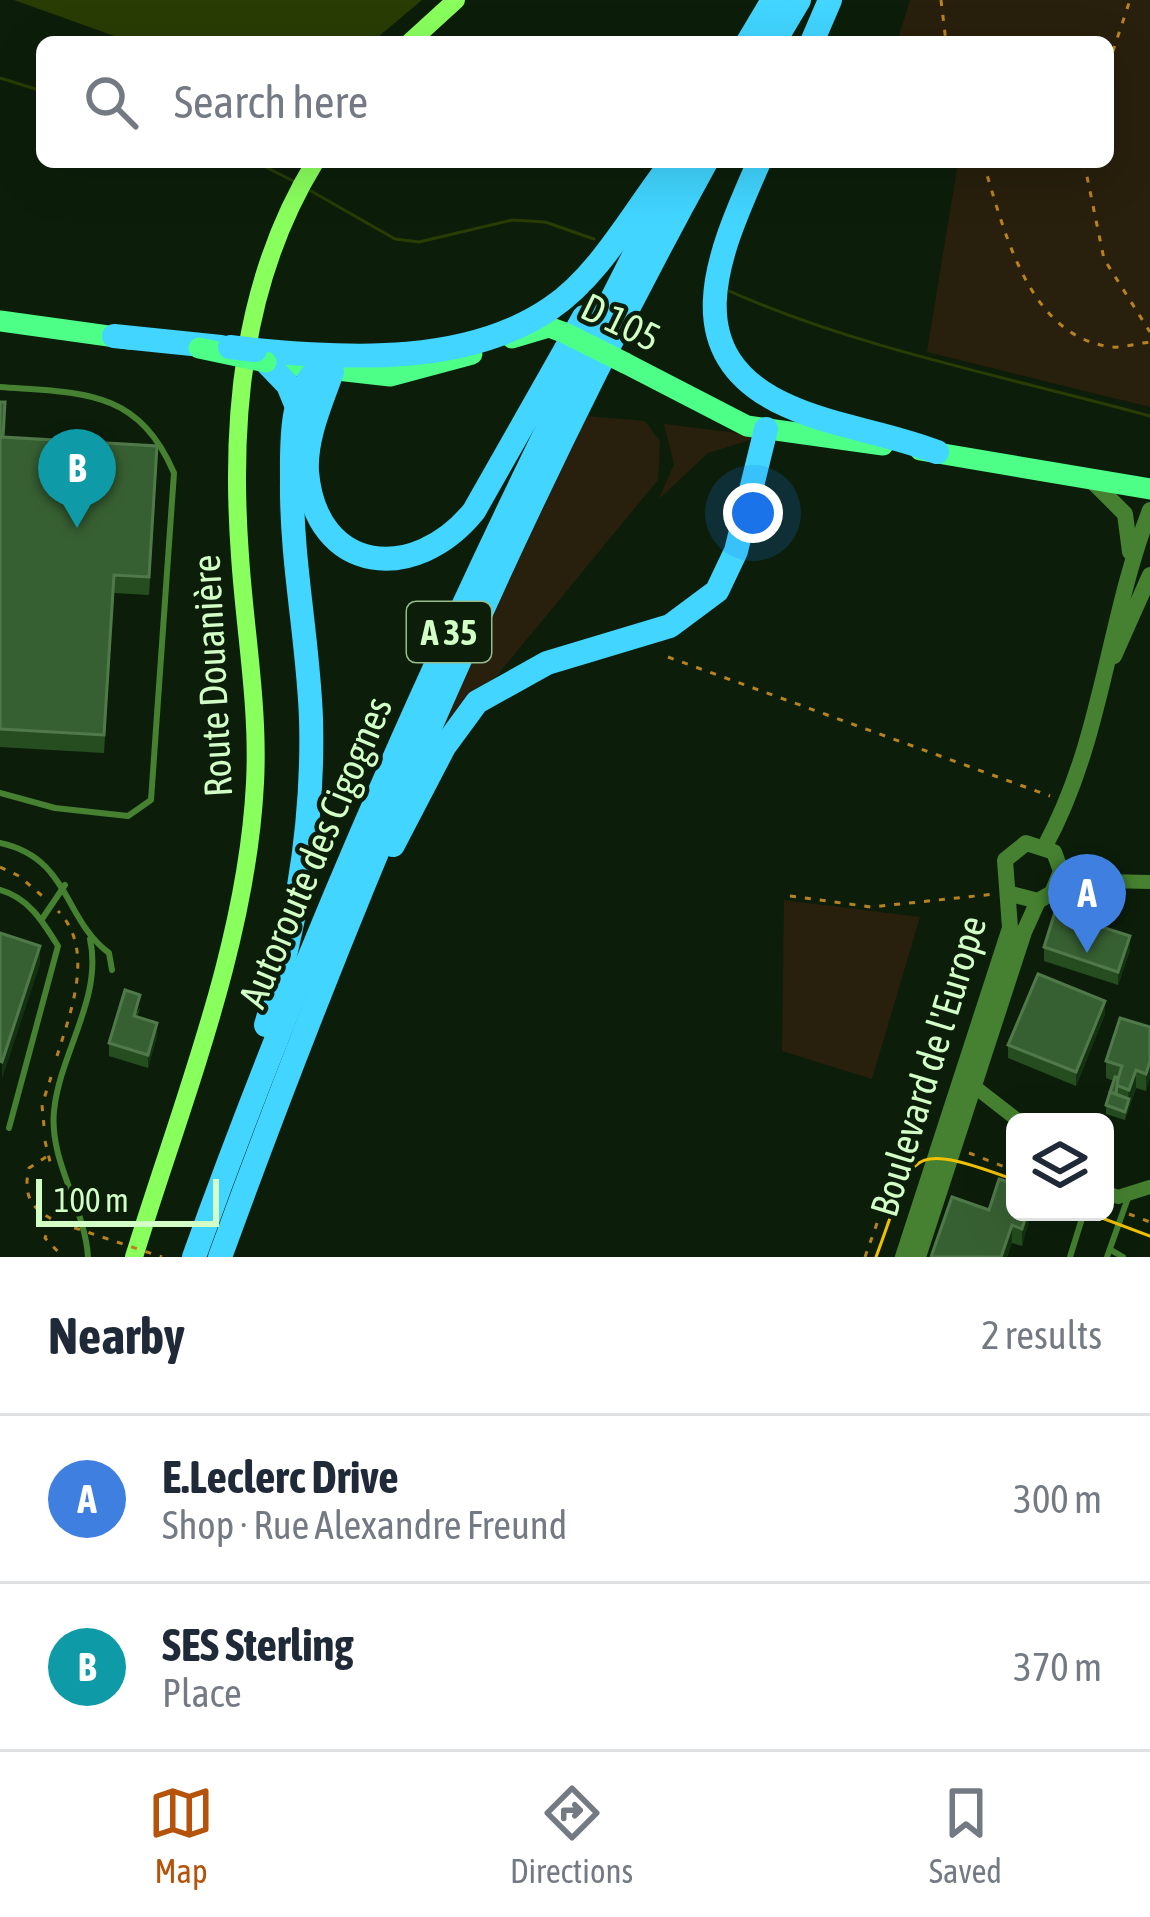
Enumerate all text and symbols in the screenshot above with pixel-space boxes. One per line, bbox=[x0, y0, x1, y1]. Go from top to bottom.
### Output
search box bbox=[36, 36, 1114, 168]
icon: search bbox=[78, 69, 144, 135]
text: Search here bbox=[174, 76, 368, 128]
street label: D 105 bbox=[574, 284, 668, 360]
pin: B bbox=[38, 429, 116, 528]
your location bbox=[723, 483, 783, 543]
street label: Route Douanière bbox=[184, 554, 240, 798]
road number: A 35 bbox=[407, 602, 491, 662]
street label: Autoroute des Cigognes bbox=[230, 690, 400, 1014]
pin: A bbox=[1048, 854, 1126, 953]
street label: Boulevard de l'Europe bbox=[861, 910, 995, 1222]
map controls bbox=[1006, 1113, 1114, 1221]
button: layers bbox=[1006, 1113, 1114, 1221]
scale bar bbox=[36, 1173, 219, 1226]
text: 100 m bbox=[54, 1181, 129, 1219]
text: Nearby bbox=[48, 1306, 185, 1365]
text: 2 results bbox=[981, 1313, 1102, 1357]
text: E.Leclerc Drive bbox=[162, 1451, 399, 1503]
text: A bbox=[77, 1477, 97, 1521]
text: 300 m bbox=[1014, 1477, 1102, 1521]
text: Shop · Rue Alexandre Freund bbox=[162, 1503, 567, 1547]
text: SES Sterling bbox=[162, 1619, 354, 1671]
text: B bbox=[78, 1645, 96, 1689]
text: 370 m bbox=[1014, 1645, 1102, 1689]
text: Place bbox=[162, 1671, 242, 1715]
tab: Map bbox=[148, 1780, 214, 1890]
tab: Directions bbox=[510, 1780, 633, 1890]
tab: Saved bbox=[929, 1780, 1002, 1890]

